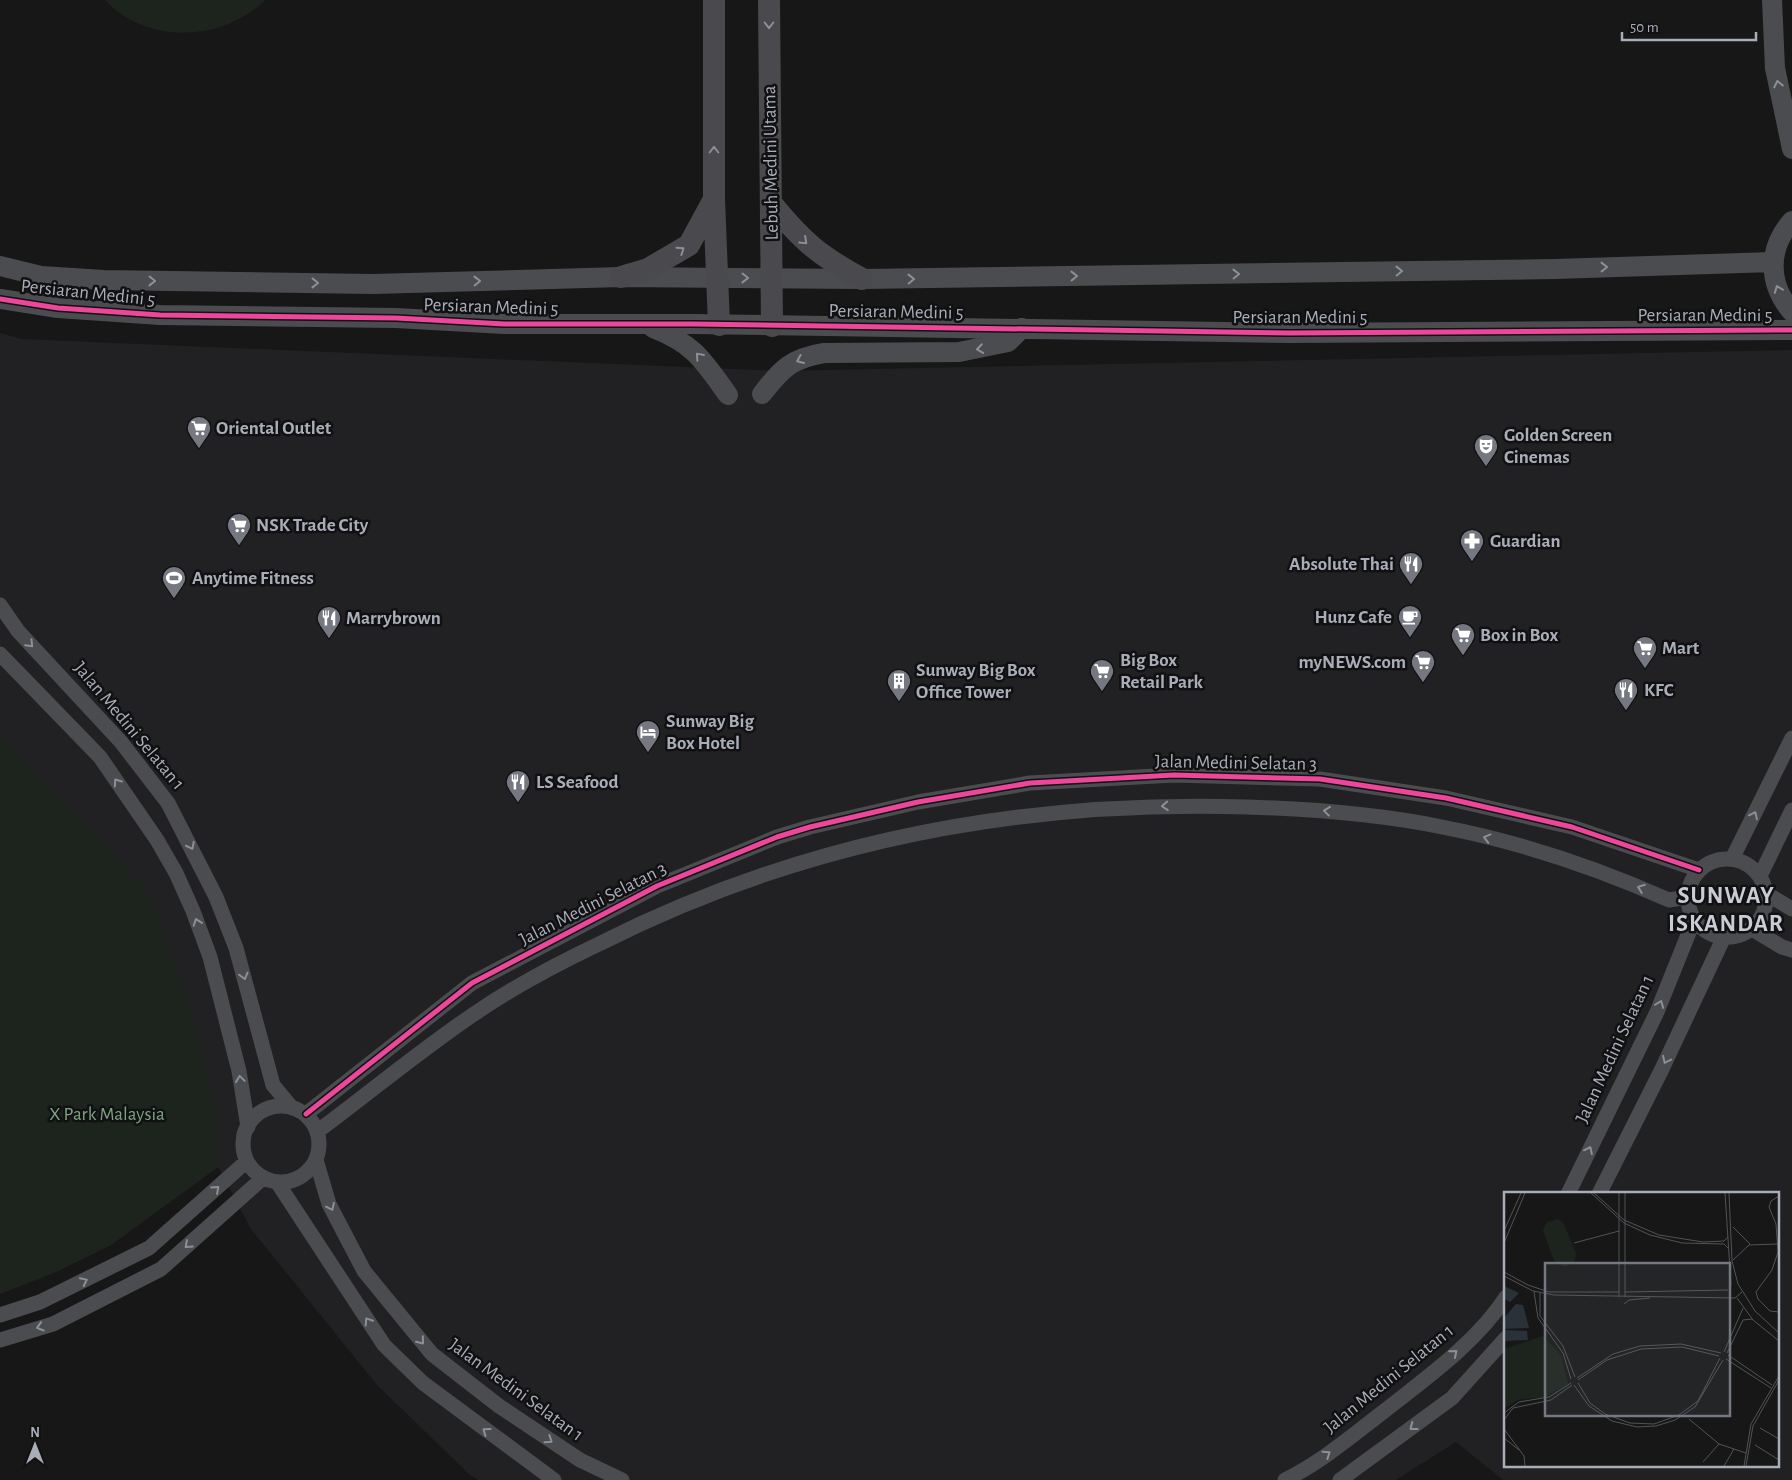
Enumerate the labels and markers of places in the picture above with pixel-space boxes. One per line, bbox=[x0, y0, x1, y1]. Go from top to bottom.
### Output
supermarket icon: Oriental Outlet bbox=[186, 415, 212, 449]
place label: Oriental Outlet bbox=[216, 419, 332, 438]
place label: Golden Screen Cinemas bbox=[1504, 426, 1612, 467]
theatre icon: Golden Screen Cinemas bbox=[1473, 433, 1499, 467]
supermarket icon: NSK Trade City bbox=[226, 512, 252, 546]
place label: NSK Trade City bbox=[256, 516, 369, 535]
pharmacy icon: Guardian bbox=[1459, 528, 1485, 562]
place label: Guardian bbox=[1490, 532, 1561, 551]
restaurant icon: Absolute Thai bbox=[1398, 551, 1424, 585]
place label: Absolute Thai bbox=[1289, 555, 1394, 574]
sports icon: Anytime Fitness bbox=[161, 565, 187, 599]
place label: Anytime Fitness bbox=[192, 569, 314, 588]
cafe icon: Hunz Cafe bbox=[1397, 604, 1423, 638]
restaurant icon: Marrybrown bbox=[316, 605, 342, 639]
place label: Hunz Cafe bbox=[1314, 608, 1392, 627]
place label: Marrybrown bbox=[346, 609, 441, 628]
supermarket icon: Box in Box bbox=[1450, 622, 1476, 656]
place label: Box in Box bbox=[1480, 626, 1558, 645]
supermarket icon: Mart bbox=[1632, 635, 1658, 669]
place label: Mart bbox=[1662, 639, 1700, 658]
supermarket icon: myNEWS.com bbox=[1410, 649, 1436, 683]
place label: Big Box Retail Park bbox=[1120, 651, 1203, 692]
place label: myNEWS.com bbox=[1298, 653, 1406, 672]
supermarket icon: Big Box Retail Park bbox=[1089, 658, 1115, 692]
place label: Sunway Big Box Office Tower bbox=[916, 661, 1036, 702]
building icon: Sunway Big Box Office Tower bbox=[886, 668, 912, 702]
restaurant icon: KFC bbox=[1613, 677, 1639, 711]
place label: KFC bbox=[1644, 681, 1674, 700]
place label: Sunway Big Box Hotel bbox=[666, 712, 754, 753]
hotel icon: Sunway Big Box Hotel bbox=[635, 719, 661, 753]
restaurant icon: LS Seafood bbox=[505, 769, 531, 803]
place label: LS Seafood bbox=[536, 773, 618, 792]

